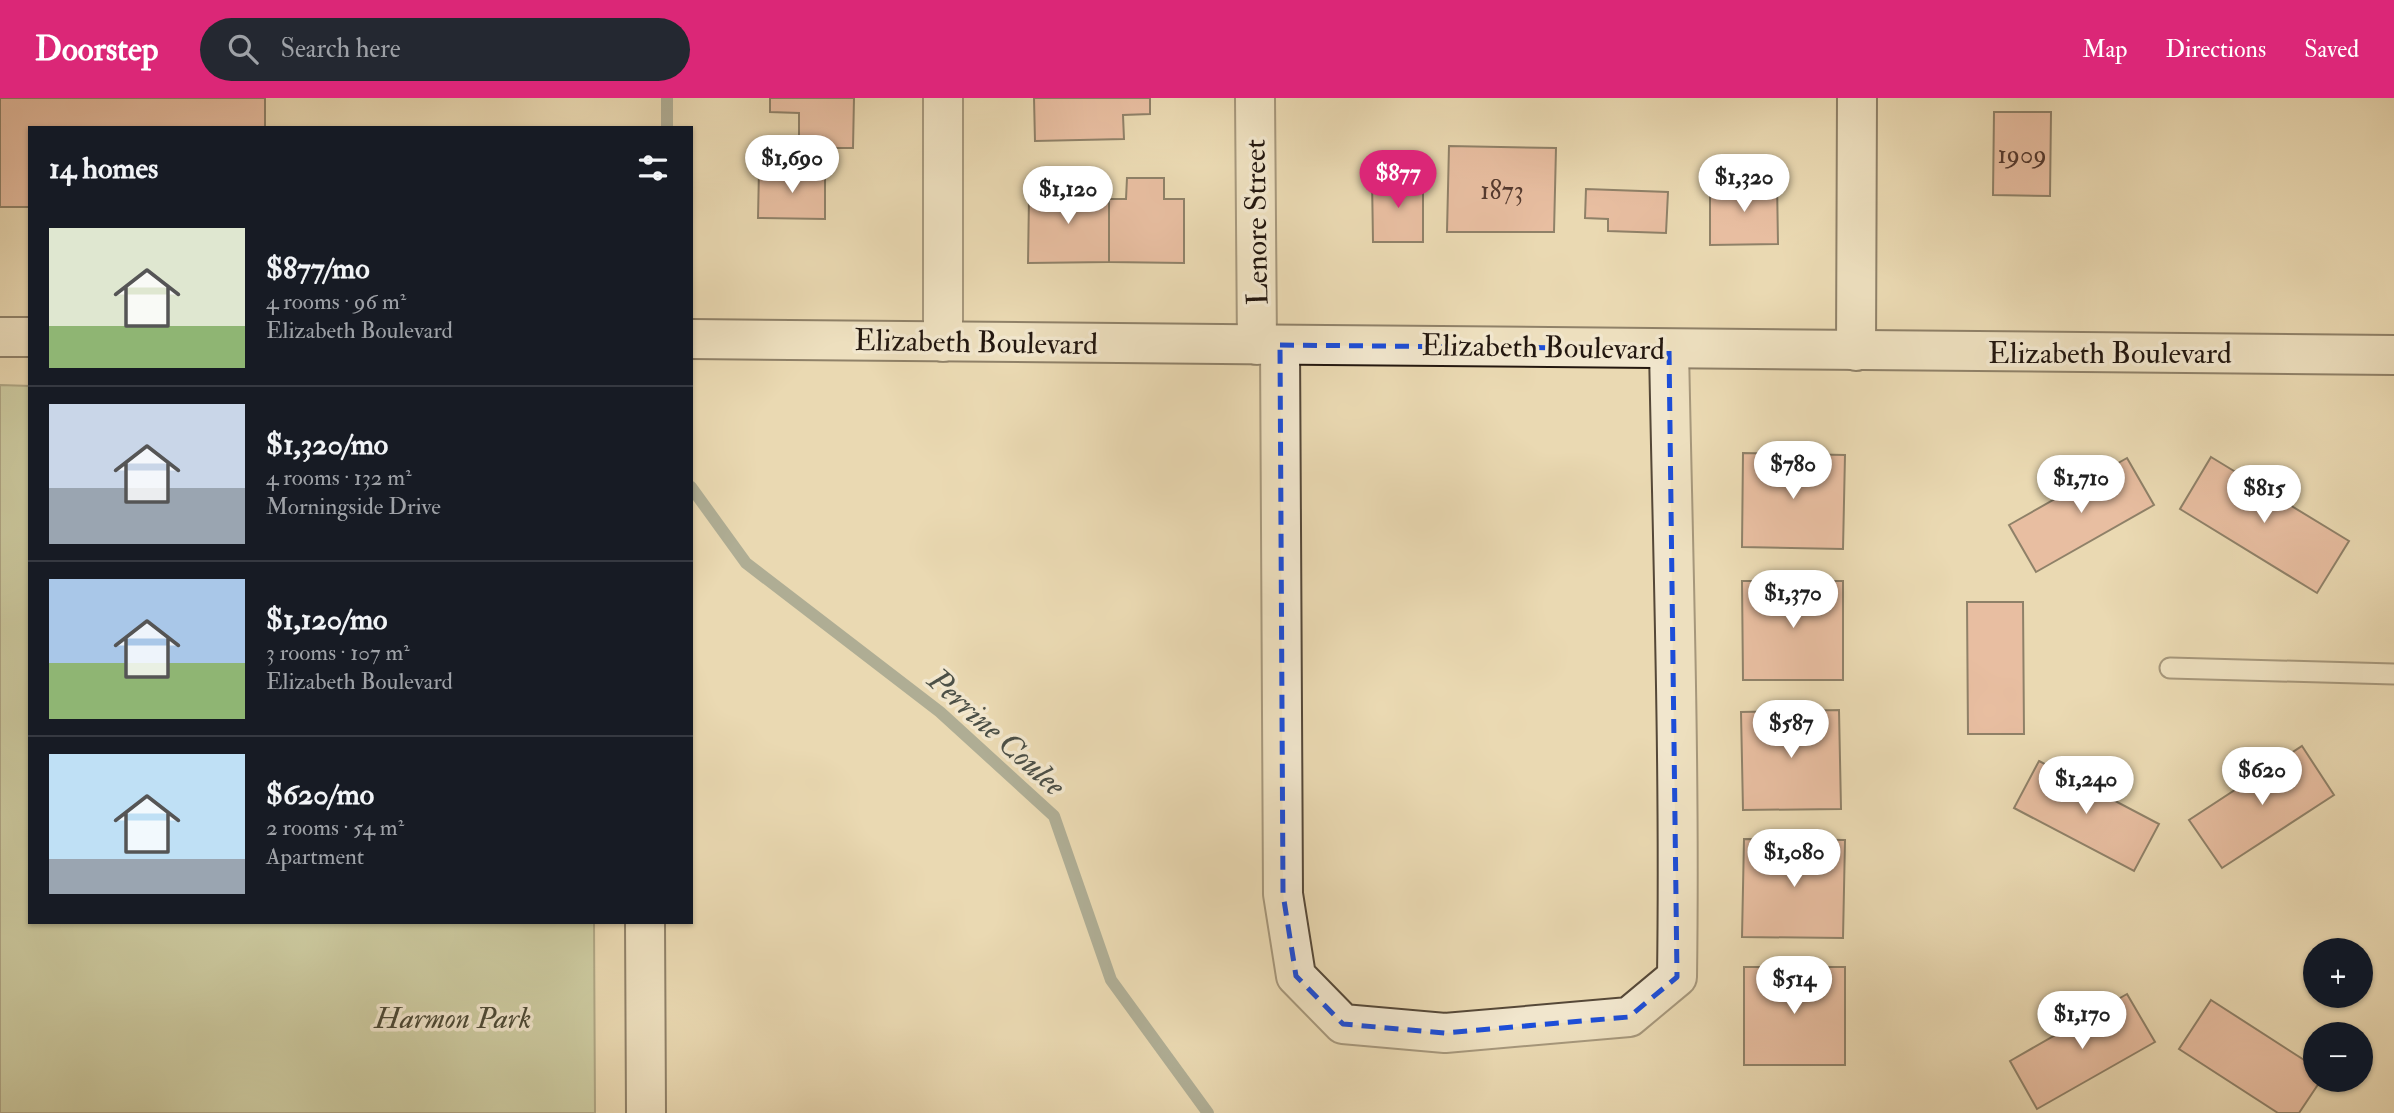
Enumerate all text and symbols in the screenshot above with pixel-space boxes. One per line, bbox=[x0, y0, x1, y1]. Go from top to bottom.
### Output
search box bbox=[200, 18, 690, 81]
text: Doorstep bbox=[35, 29, 158, 70]
icon: search bbox=[224, 30, 262, 68]
text: Search here bbox=[280, 33, 401, 65]
text: Map bbox=[2082, 34, 2127, 65]
text: Directions bbox=[2165, 34, 2266, 65]
text: Saved bbox=[2304, 34, 2359, 65]
pin: $1,690 bbox=[735, 136, 849, 195]
street label: Lenore Street bbox=[1237, 138, 1276, 305]
house number: 1909 bbox=[1997, 139, 2047, 171]
text: $1,690 bbox=[761, 143, 823, 172]
icon: filters bbox=[634, 149, 672, 187]
text: 14 homes bbox=[49, 150, 158, 187]
pin: $877 bbox=[1357, 150, 1439, 210]
pin: $1,320 bbox=[1687, 155, 1801, 214]
text: $877 bbox=[1376, 158, 1420, 187]
text: $1,320 bbox=[1715, 162, 1773, 191]
pin: $1,120 bbox=[1011, 166, 1125, 226]
text: $1,120 bbox=[1039, 174, 1097, 203]
house number: 1873 bbox=[1480, 175, 1524, 207]
text: $877/mo bbox=[266, 250, 370, 287]
icon: home bbox=[105, 256, 189, 340]
text: 4 rooms · 96 m² bbox=[266, 287, 406, 316]
text: Elizabeth Boulevard bbox=[266, 316, 453, 345]
street label: Elizabeth Boulevard bbox=[854, 322, 1098, 363]
street label: Elizabeth Boulevard bbox=[1421, 327, 1665, 368]
street label: Elizabeth Boulevard bbox=[1988, 335, 2232, 372]
text: $1,320/mo bbox=[266, 426, 388, 463]
icon: home bbox=[105, 432, 189, 516]
pin: $780 bbox=[1752, 442, 1834, 501]
text: $780 bbox=[1770, 449, 1816, 478]
pin: $1,710 bbox=[2024, 456, 2138, 515]
text: 4 rooms · 132 m² bbox=[266, 463, 412, 492]
text: $1,710 bbox=[2053, 463, 2109, 492]
pin: $815 bbox=[2223, 466, 2305, 525]
text: $815 bbox=[2243, 473, 2285, 502]
text: Morningside Drive bbox=[266, 492, 441, 521]
pin: $1,370 bbox=[1736, 570, 1850, 630]
text: $1,370 bbox=[1764, 578, 1822, 607]
text: $1,120/mo bbox=[266, 601, 388, 638]
icon: home bbox=[105, 607, 189, 691]
text: 3 rooms · 107 m² bbox=[266, 638, 410, 667]
water label: Perrine Coulee bbox=[918, 660, 1074, 806]
text: Elizabeth Boulevard bbox=[266, 667, 453, 696]
pin: $587 bbox=[1750, 700, 1832, 760]
text: $587 bbox=[1769, 708, 1813, 737]
pin: $620 bbox=[2221, 748, 2303, 807]
text: $620 bbox=[2238, 755, 2286, 784]
pin: $1,240 bbox=[2029, 756, 2143, 816]
text: $1,240 bbox=[2055, 764, 2117, 793]
text: $620/mo bbox=[266, 776, 374, 813]
icon: home bbox=[105, 782, 189, 866]
text: 2 rooms · 54 m² bbox=[266, 813, 404, 842]
pin: $1,080 bbox=[1737, 830, 1851, 889]
text: $1,080 bbox=[1763, 837, 1825, 866]
text: Apartment bbox=[266, 842, 364, 871]
map controls bbox=[2303, 938, 2373, 1092]
button: + bbox=[2303, 938, 2373, 1008]
pin: $514 bbox=[1753, 956, 1835, 1016]
text: $514 bbox=[1772, 964, 1816, 993]
pin: $1,170 bbox=[2025, 992, 2139, 1051]
text: $1,170 bbox=[2053, 999, 2111, 1028]
park label: Harmon Park bbox=[373, 1000, 531, 1037]
button: − bbox=[2303, 1022, 2373, 1092]

